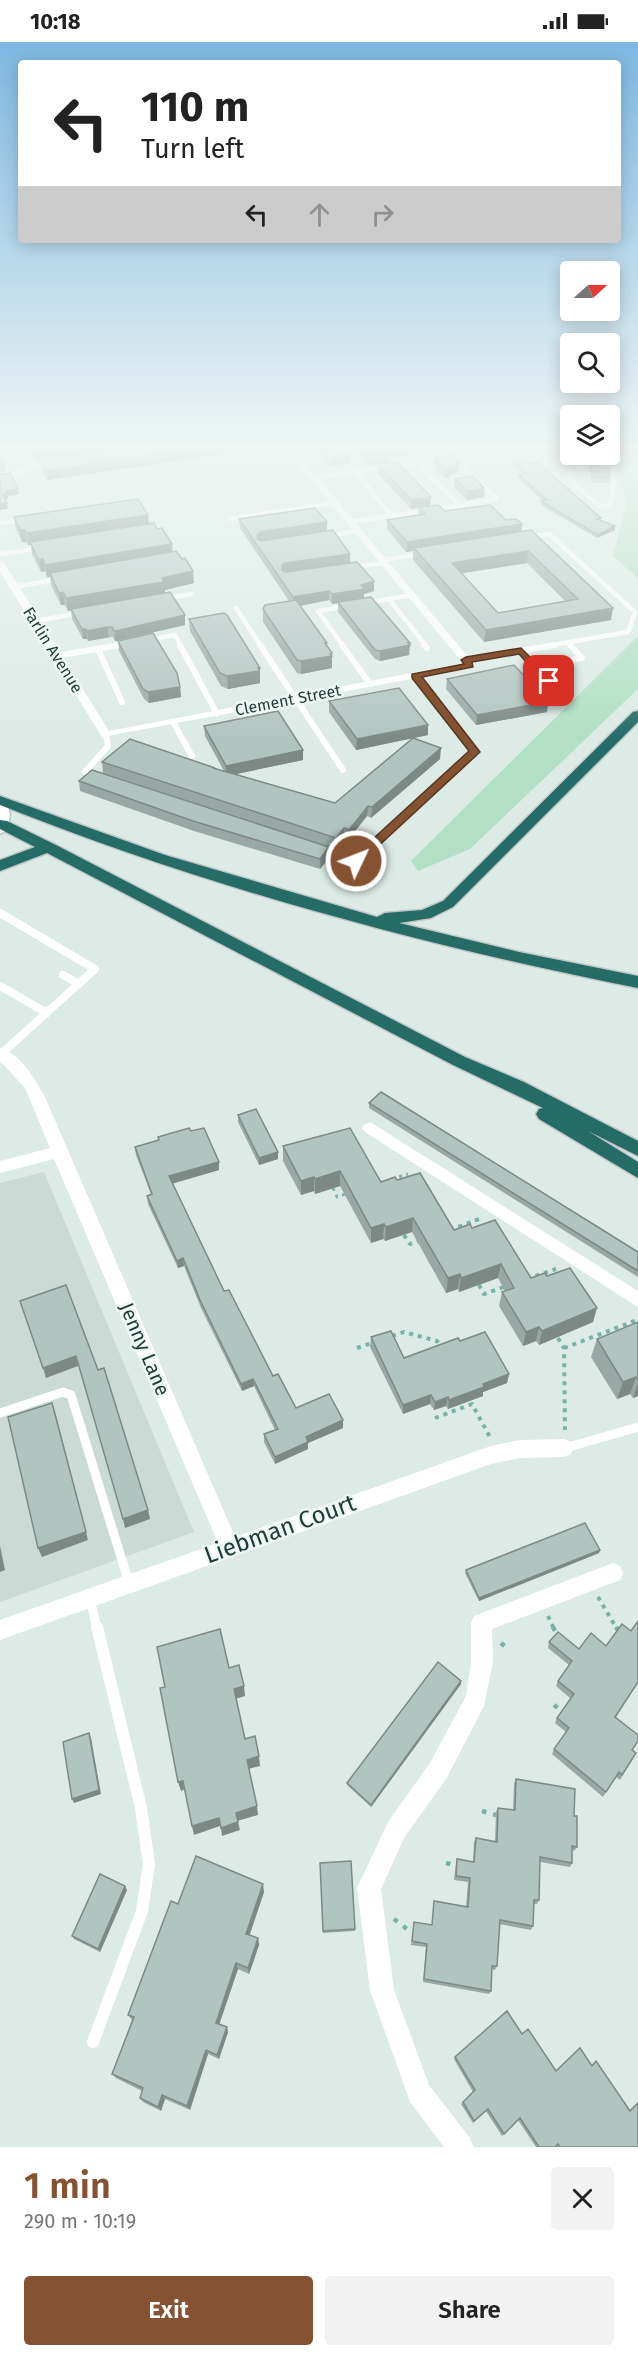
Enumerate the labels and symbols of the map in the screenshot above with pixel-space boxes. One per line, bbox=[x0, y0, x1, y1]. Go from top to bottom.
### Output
north arrow bbox=[560, 261, 620, 321]
street label: Farlin Avenue bbox=[19, 604, 87, 696]
pin bbox=[523, 655, 574, 706]
street label: Clement Street bbox=[233, 680, 343, 720]
position arrow bbox=[324, 829, 388, 893]
street label: Jenny Lane bbox=[115, 1299, 175, 1399]
street label: Liebman Court bbox=[201, 1489, 360, 1569]

